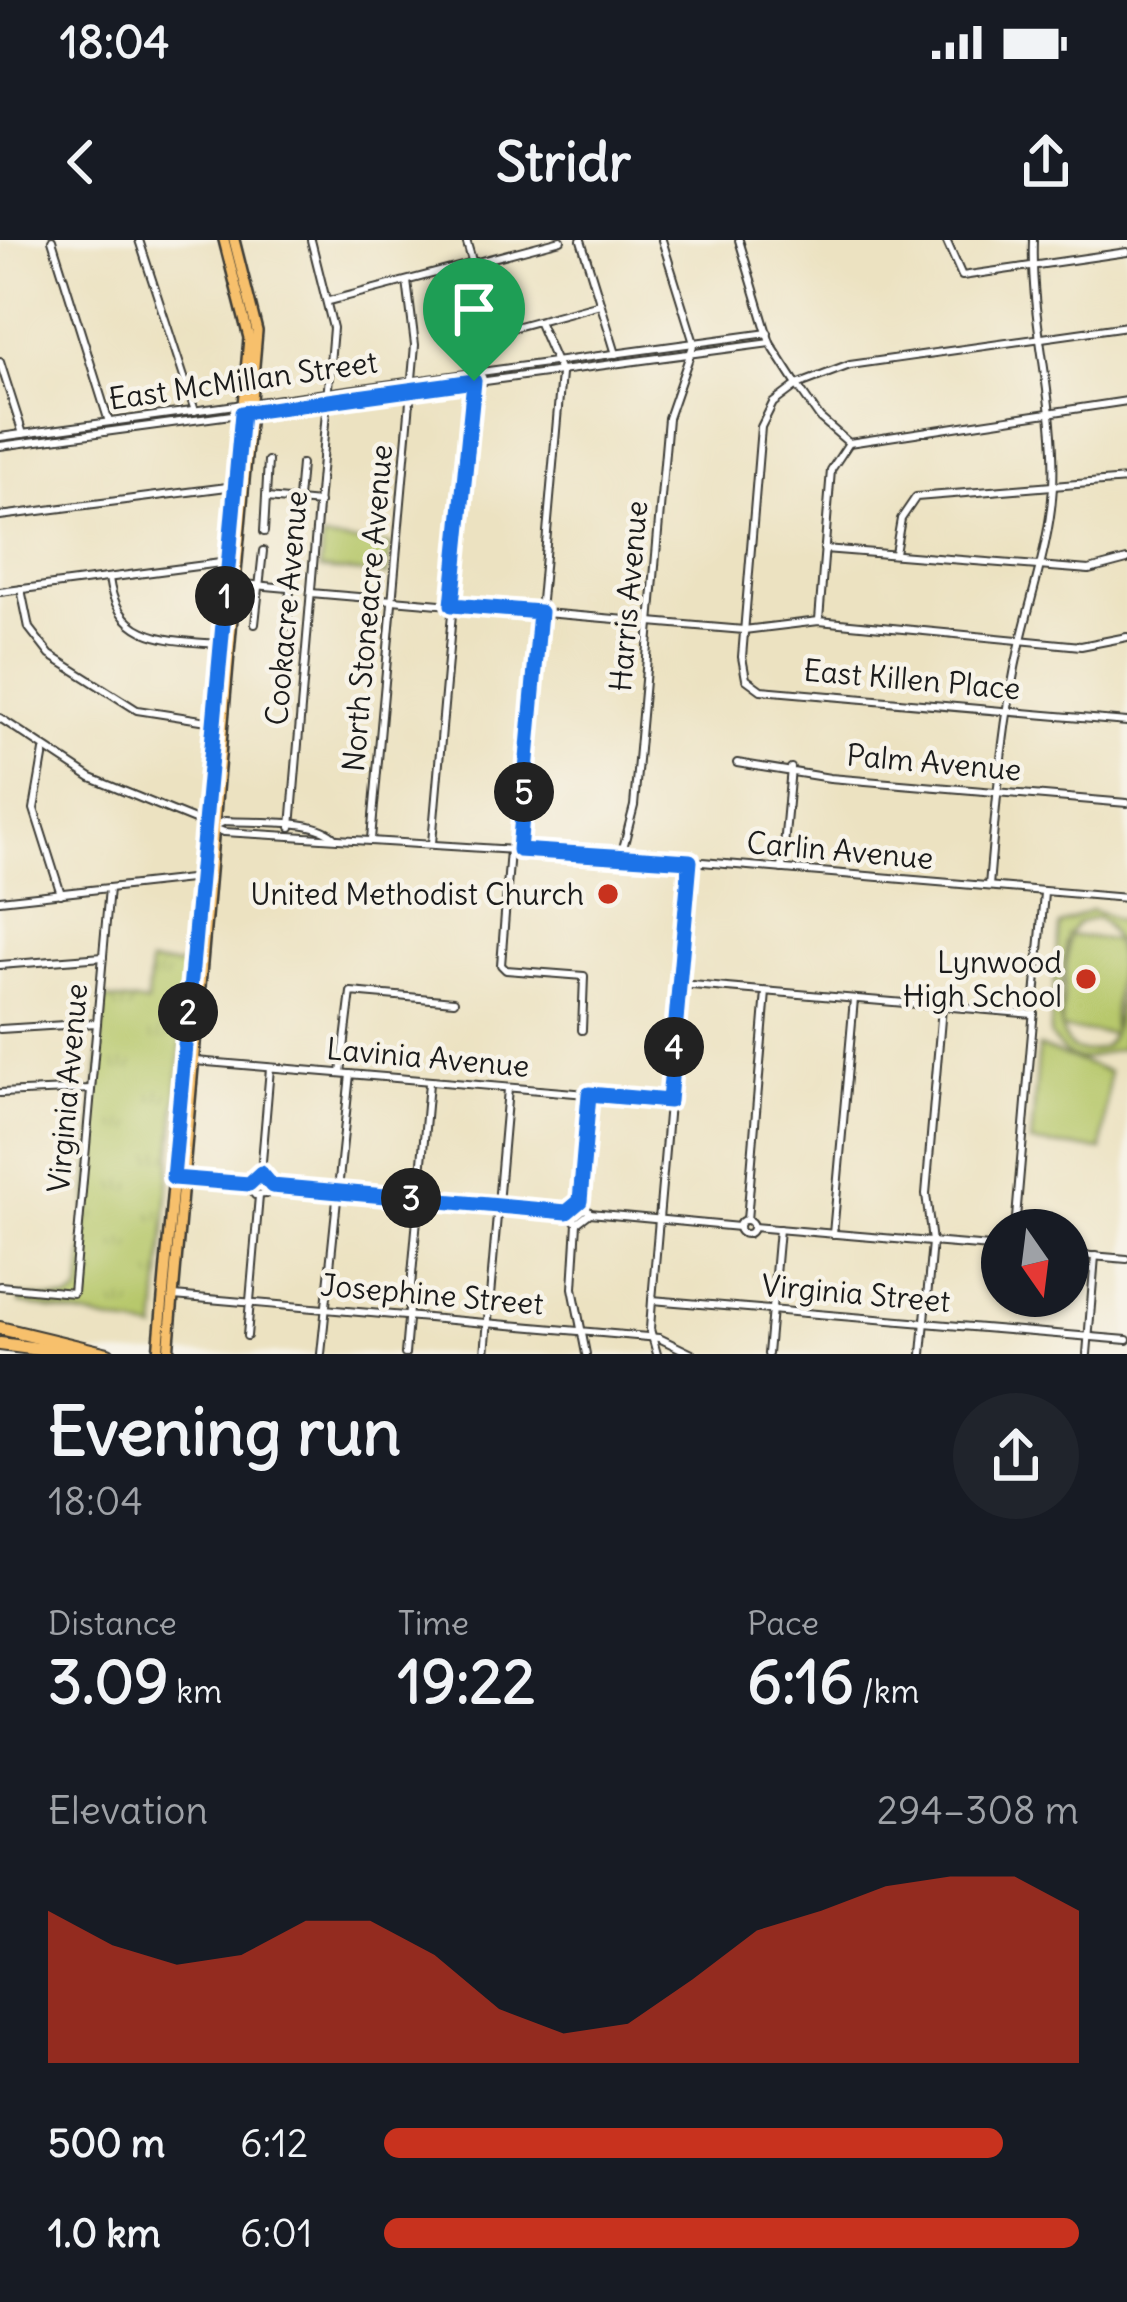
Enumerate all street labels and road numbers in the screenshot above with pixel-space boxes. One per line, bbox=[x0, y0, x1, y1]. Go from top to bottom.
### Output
street label: East McMillan Street bbox=[106, 342, 380, 418]
street label: North Stoneacre Avenue bbox=[334, 443, 400, 773]
street label: Cookacre Avenue bbox=[257, 489, 315, 727]
street label: Harris Avenue bbox=[601, 499, 655, 693]
street label: East Killen Place bbox=[802, 651, 1022, 707]
street label: Palm Avenue bbox=[845, 735, 1023, 789]
street label: Carlin Avenue bbox=[745, 823, 935, 877]
street label: Virginia Avenue bbox=[39, 982, 95, 1194]
street label: Lavinia Avenue bbox=[325, 1029, 531, 1085]
street label: Josephine Street bbox=[319, 1265, 545, 1323]
street label: Virginia Street bbox=[760, 1266, 952, 1320]

